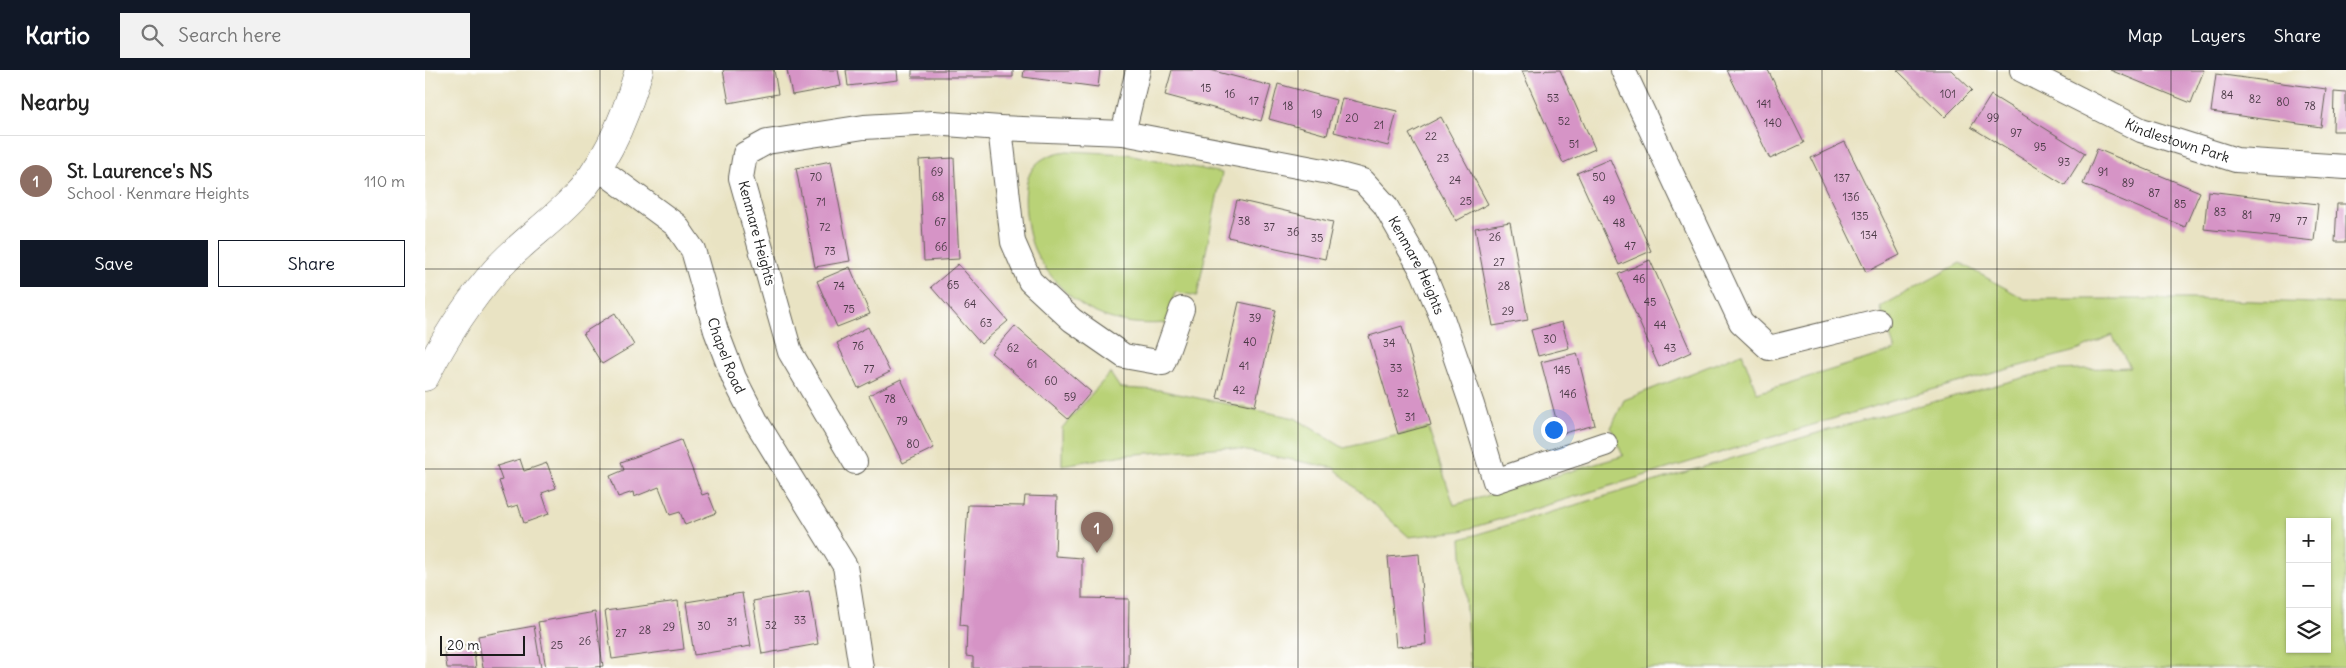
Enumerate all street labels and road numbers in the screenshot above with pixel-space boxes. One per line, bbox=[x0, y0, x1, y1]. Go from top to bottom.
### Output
street label: Kindlestown Park bbox=[2122, 114, 2232, 166]
street label: Kenmare Heights bbox=[734, 179, 780, 287]
street label: Kenmare Heights bbox=[1384, 213, 1449, 317]
street label: Chapel Road bbox=[704, 316, 749, 397]

